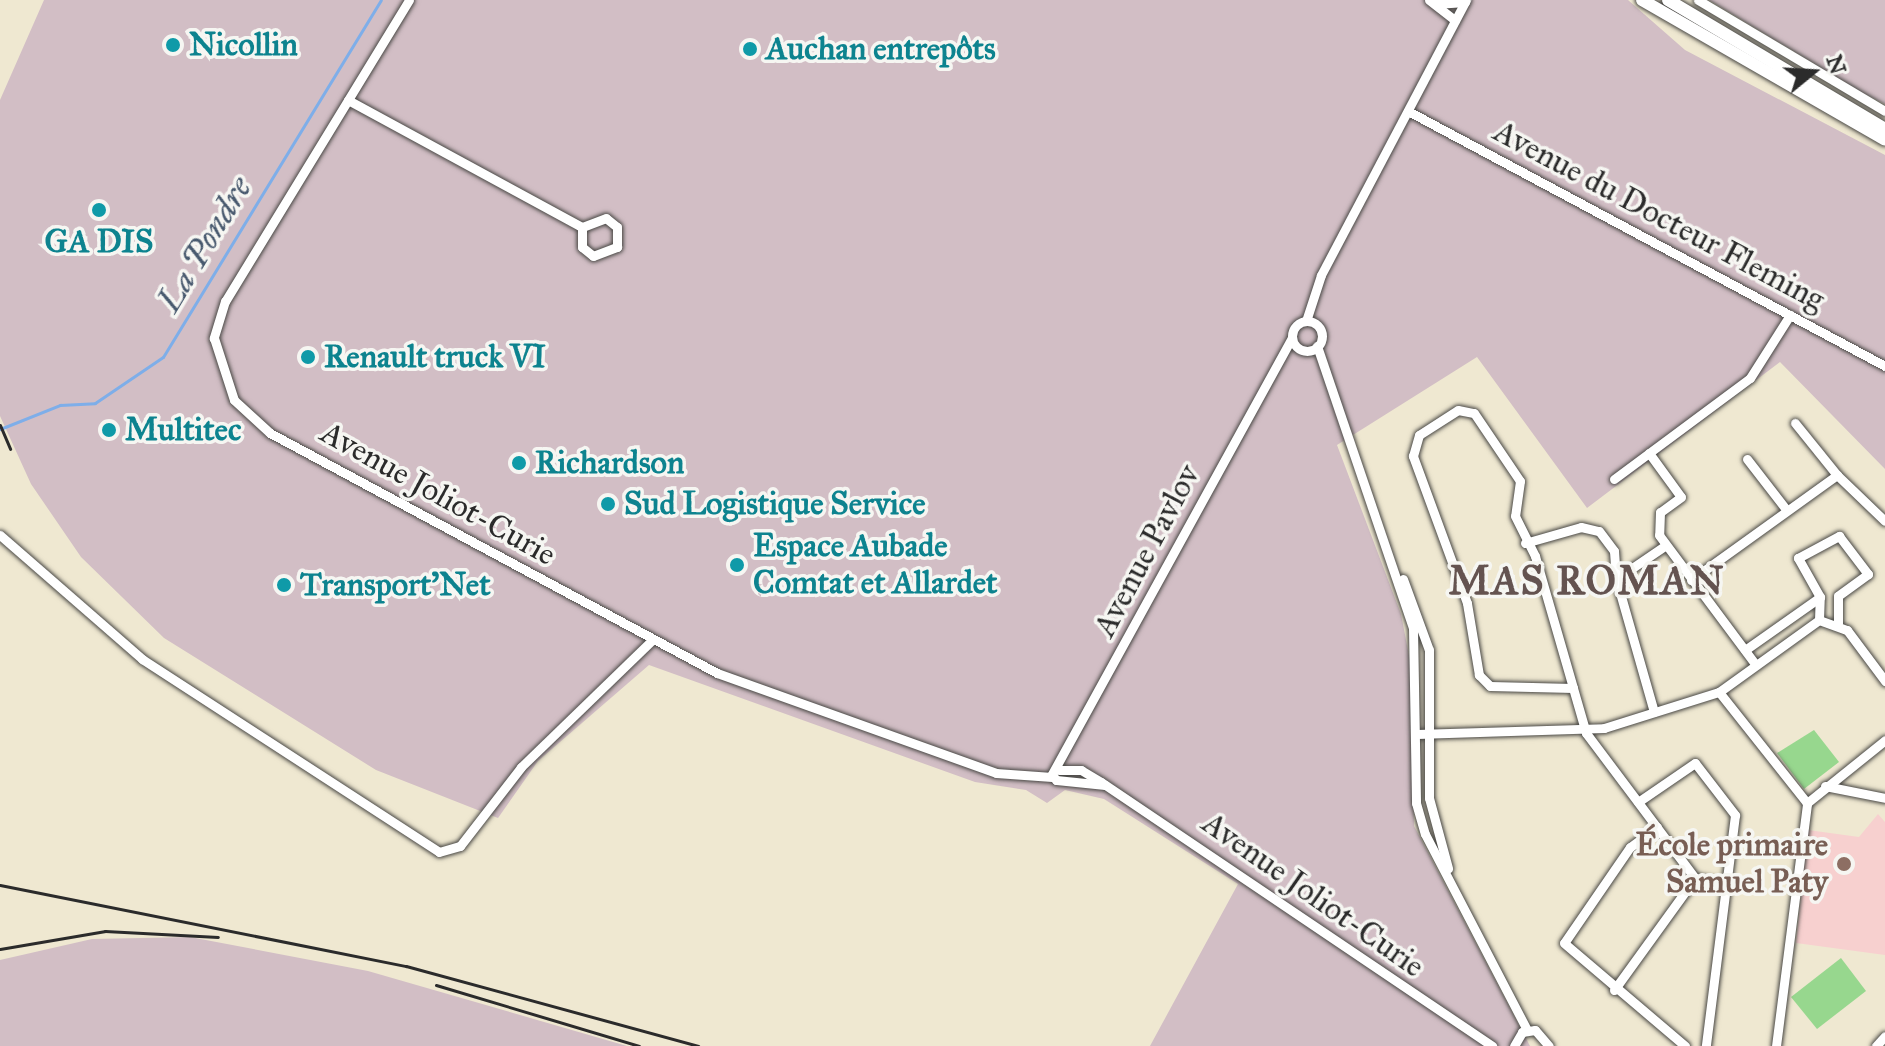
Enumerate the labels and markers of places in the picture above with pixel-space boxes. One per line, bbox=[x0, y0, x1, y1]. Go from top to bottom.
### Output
place label: Nicollin bbox=[189, 26, 298, 64]
place label: Auchan entrepôts bbox=[766, 30, 996, 68]
marker: Nicollin bbox=[164, 36, 182, 54]
marker: Auchan entrepôts bbox=[741, 40, 759, 58]
marker: GA DIS bbox=[90, 201, 108, 219]
place label: GA DIS bbox=[45, 223, 153, 261]
place label: Renault truck VI bbox=[324, 338, 546, 376]
marker: Renault truck VI bbox=[299, 348, 317, 366]
place label: Multitec bbox=[125, 411, 241, 449]
marker: Multitec bbox=[100, 421, 118, 439]
place label: Richardson bbox=[535, 444, 684, 482]
marker: Richardson bbox=[510, 454, 528, 472]
place label: Sud Logistique Service bbox=[624, 485, 925, 523]
marker: Sud Logistique Service bbox=[599, 495, 617, 513]
place label: Espace Aubade Comtat et Allardet bbox=[753, 528, 997, 603]
marker: Espace Aubade Comtat et Allardet bbox=[728, 556, 746, 574]
place label: Transport'Net bbox=[300, 566, 491, 604]
marker: Transport'Net bbox=[275, 576, 293, 594]
place label: École primaire Samuel Paty bbox=[1636, 827, 1828, 902]
marker: École primaire Samuel Paty bbox=[1835, 855, 1853, 873]

